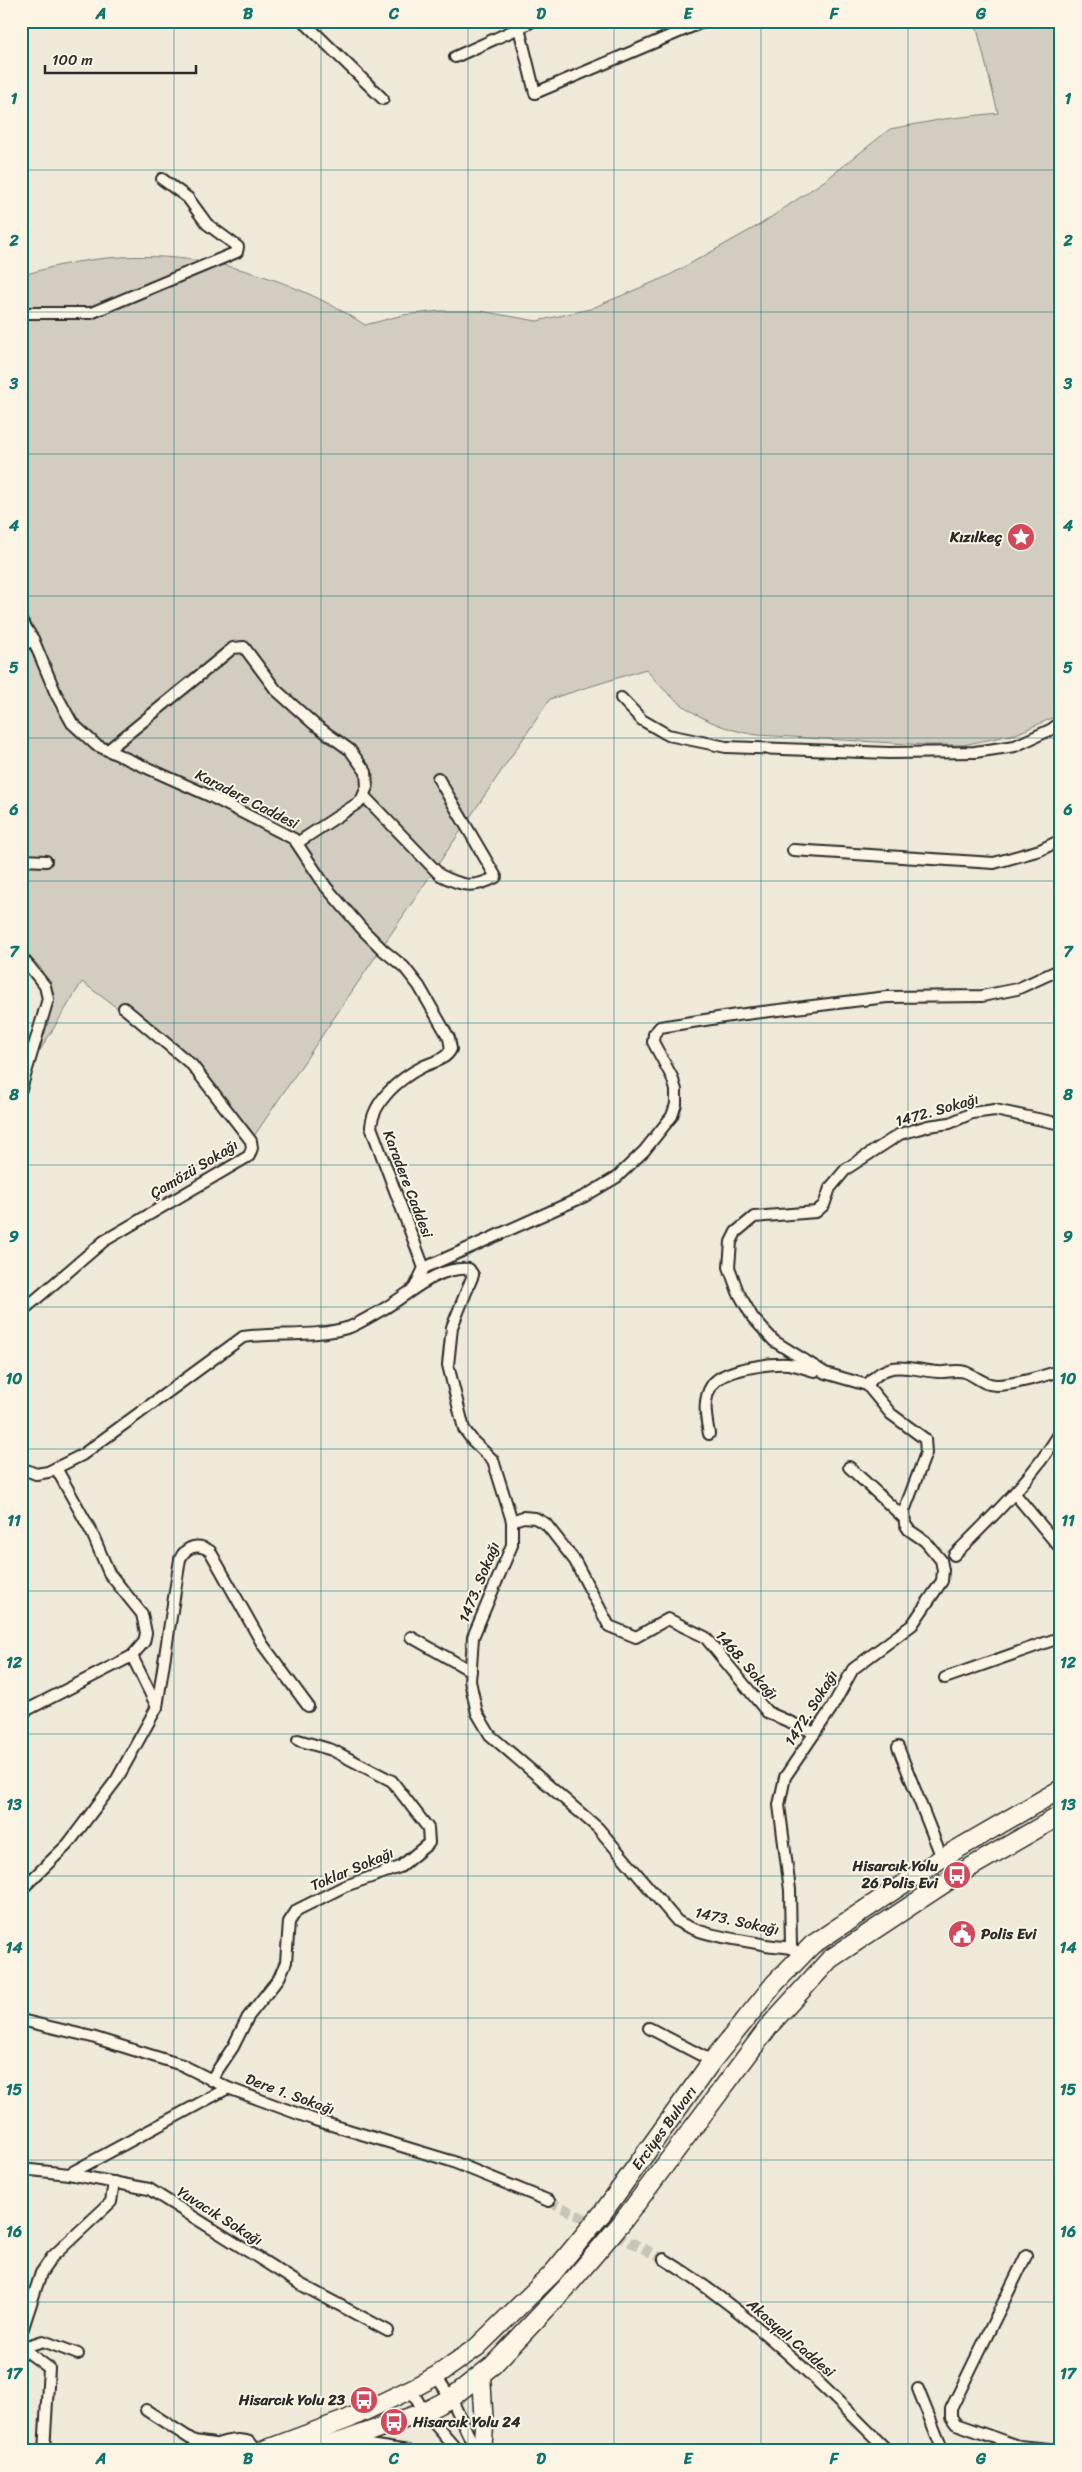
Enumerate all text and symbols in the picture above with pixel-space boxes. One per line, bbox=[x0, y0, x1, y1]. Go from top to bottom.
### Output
text: A bbox=[95, 0, 106, 28]
text: B bbox=[243, 0, 254, 28]
text: C bbox=[388, 0, 400, 28]
text: D bbox=[536, 0, 546, 28]
text: E bbox=[684, 0, 694, 28]
text: F bbox=[829, 0, 840, 28]
text: G bbox=[975, 0, 987, 28]
scale bar bbox=[45, 42, 196, 74]
text: 100 m bbox=[52, 47, 93, 73]
text: 1 bbox=[11, 84, 18, 113]
text: 1 bbox=[1065, 84, 1072, 113]
text: 2 bbox=[8, 226, 19, 255]
text: 2 bbox=[1062, 226, 1073, 255]
text: 3 bbox=[9, 369, 19, 398]
text: 3 bbox=[1063, 369, 1073, 398]
text: 4 bbox=[8, 511, 19, 540]
text: 4 bbox=[1062, 511, 1073, 540]
place icon: Kızılkeç bbox=[1006, 522, 1036, 552]
place label: Kızılkeç bbox=[949, 524, 1003, 550]
text: 5 bbox=[9, 653, 19, 682]
text: 5 bbox=[1063, 653, 1073, 682]
street label: Karadere Caddesi bbox=[191, 762, 304, 837]
text: 6 bbox=[8, 795, 19, 824]
text: 6 bbox=[1062, 795, 1073, 824]
text: 7 bbox=[9, 937, 20, 966]
text: 7 bbox=[1063, 937, 1074, 966]
text: 8 bbox=[8, 1080, 19, 1109]
text: 8 bbox=[1062, 1080, 1073, 1109]
street label: 1472. Sokağı bbox=[892, 1086, 982, 1134]
street label: Karadere Caddesi bbox=[376, 1126, 441, 1242]
street label: Çamözü Sokağı bbox=[145, 1132, 243, 1206]
text: 9 bbox=[9, 1222, 19, 1251]
text: 9 bbox=[1063, 1222, 1073, 1251]
text: 10 bbox=[6, 1364, 22, 1393]
text: 10 bbox=[1060, 1364, 1076, 1393]
text: 11 bbox=[7, 1506, 21, 1535]
text: 11 bbox=[1061, 1506, 1075, 1535]
street label: 1473. Sokağı bbox=[451, 1538, 507, 1626]
street label: 1468. Sokağı bbox=[709, 1624, 785, 1706]
text: 12 bbox=[6, 1648, 23, 1677]
text: 12 bbox=[1060, 1648, 1077, 1677]
street label: 1472. Sokağı bbox=[777, 1665, 845, 1751]
text: 13 bbox=[6, 1790, 22, 1819]
text: 13 bbox=[1060, 1790, 1076, 1819]
street label: Toklar Sokağı bbox=[306, 1840, 398, 1898]
place label: Hisarcık Yolu 26 Polis Evi bbox=[852, 1853, 939, 1896]
bus stop icon: Hisarcık Yolu 26 Polis Evi bbox=[942, 1860, 972, 1890]
street label: 1473. Sokağı bbox=[693, 1899, 781, 1943]
public building icon: Polis Evi bbox=[947, 1919, 977, 1949]
place label: Polis Evi bbox=[981, 1921, 1037, 1947]
text: 14 bbox=[6, 1933, 22, 1962]
text: 14 bbox=[1060, 1933, 1076, 1962]
street label: Dere 1. Sokağı bbox=[242, 2066, 338, 2122]
text: 15 bbox=[6, 2075, 23, 2104]
text: 15 bbox=[1060, 2075, 1077, 2104]
street label: Erciyes Bulvarı bbox=[624, 2080, 704, 2176]
street label: Yuvacık Sokağı bbox=[172, 2179, 268, 2253]
text: 16 bbox=[6, 2217, 22, 2246]
text: 16 bbox=[1060, 2217, 1076, 2246]
street label: Akasyalı Caddesi bbox=[740, 2291, 842, 2385]
text: 17 bbox=[6, 2359, 24, 2388]
text: 17 bbox=[1060, 2359, 1078, 2388]
bus stop icon: Hisarcık Yolu 23 bbox=[349, 2385, 379, 2415]
place label: Hisarcık Yolu 23 bbox=[238, 2387, 346, 2413]
bus stop icon: Hisarcık Yolu 24 bbox=[379, 2407, 409, 2437]
place label: Hisarcık Yolu 24 bbox=[412, 2409, 521, 2435]
text: A bbox=[95, 2444, 106, 2472]
text: B bbox=[243, 2444, 254, 2472]
text: C bbox=[388, 2444, 400, 2472]
text: D bbox=[536, 2444, 546, 2472]
text: E bbox=[684, 2444, 694, 2472]
text: F bbox=[829, 2444, 840, 2472]
text: G bbox=[975, 2444, 987, 2472]

